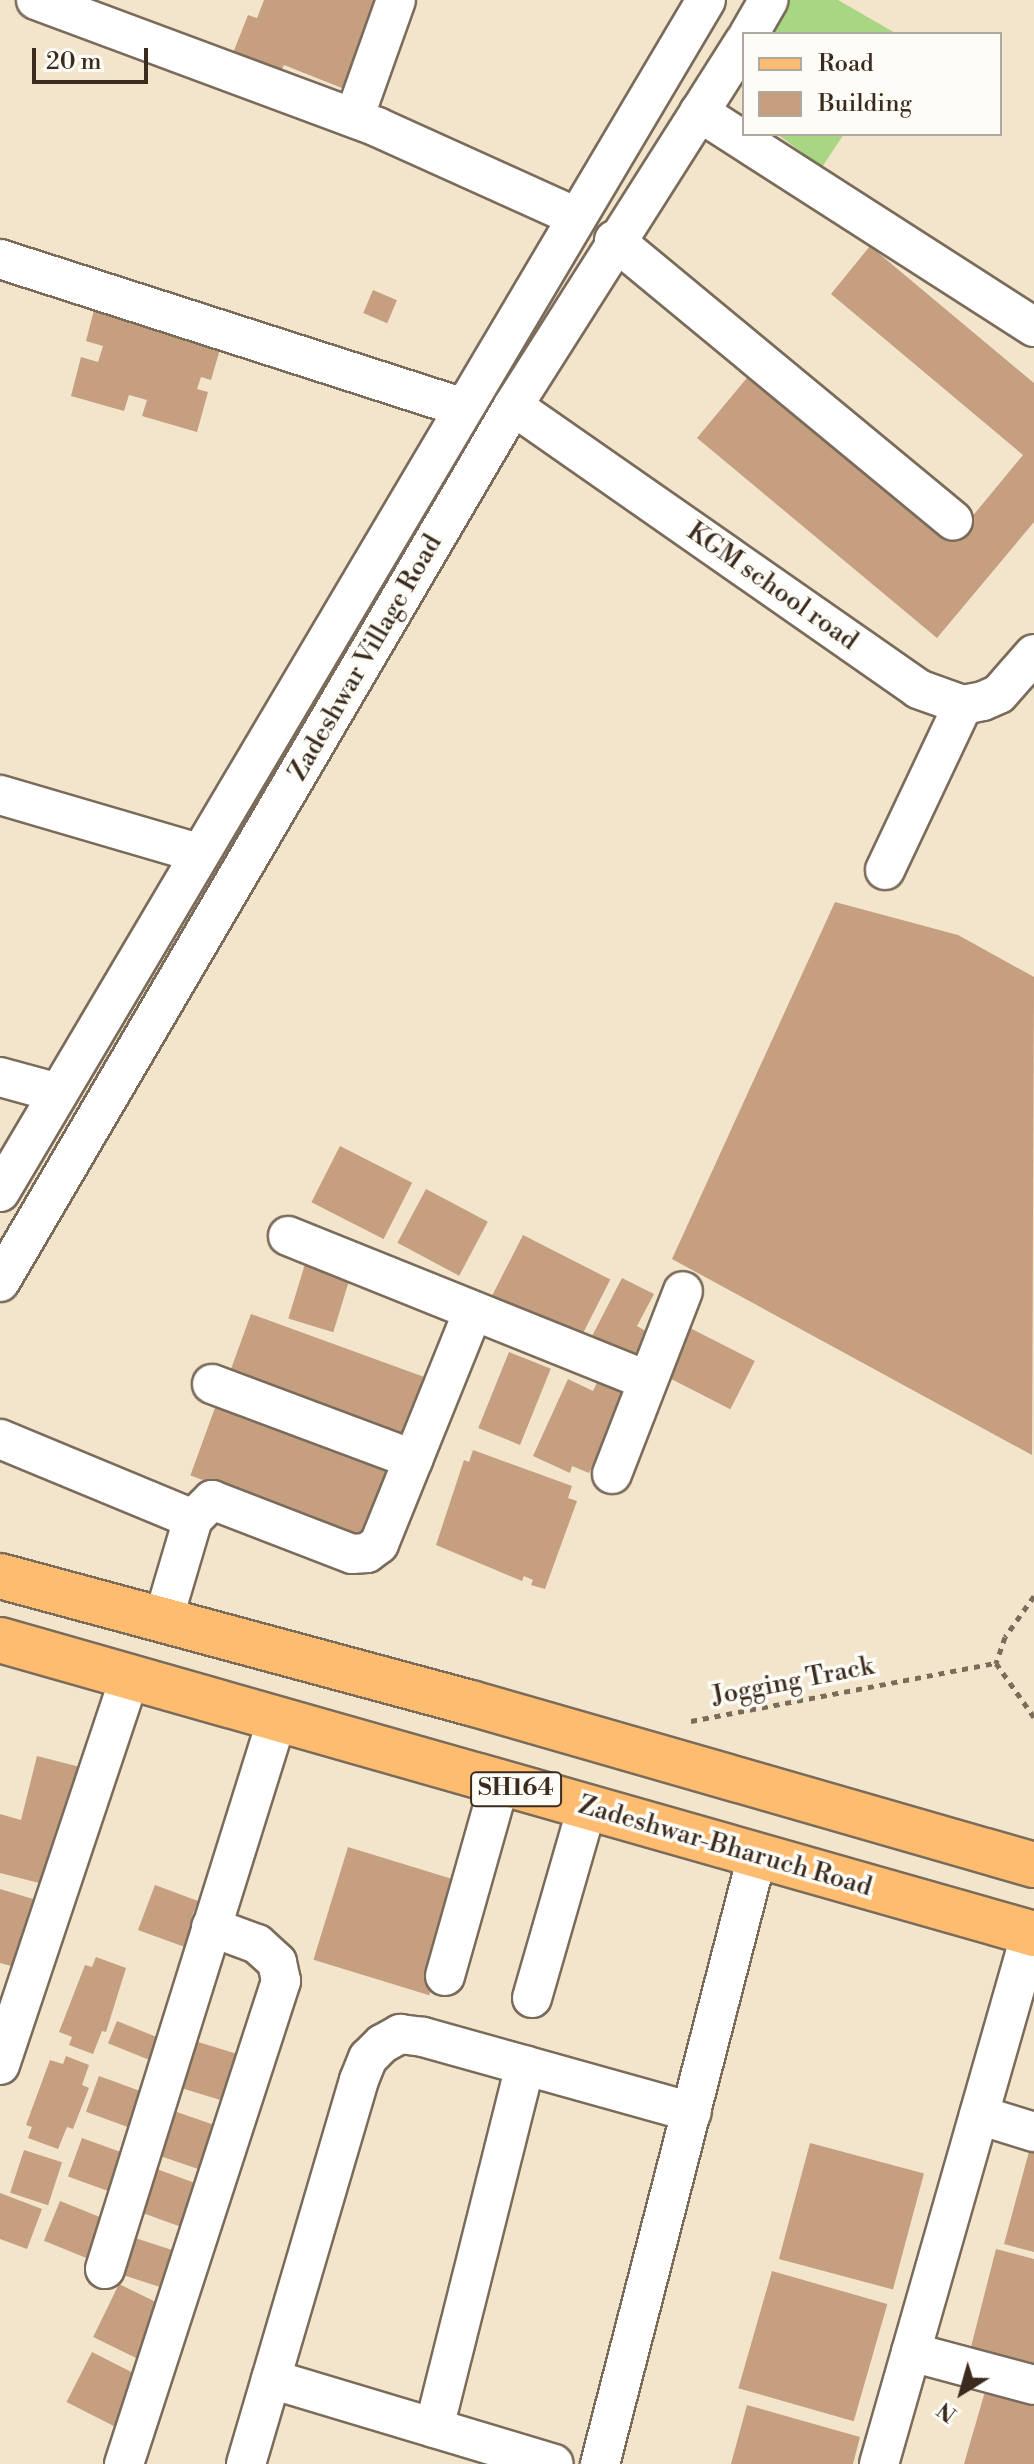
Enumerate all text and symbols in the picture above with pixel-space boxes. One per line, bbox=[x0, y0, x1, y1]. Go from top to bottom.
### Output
scale bar bbox=[36, 32, 152, 82]
legend bbox=[742, 32, 1002, 136]
text: 20 m bbox=[46, 47, 102, 77]
text: Road bbox=[818, 49, 874, 79]
text: Building bbox=[818, 89, 912, 119]
street label: KGM school road bbox=[681, 517, 863, 657]
street label: Zadeshwar Village Road bbox=[283, 530, 449, 786]
street label: Jogging Track bbox=[710, 1651, 876, 1713]
road number: SH164 bbox=[470, 1769, 562, 1809]
street label: Zadeshwar-Bharuch Road bbox=[575, 1790, 875, 1904]
north arrow bbox=[922, 2352, 1002, 2432]
text: N bbox=[932, 2396, 962, 2428]

